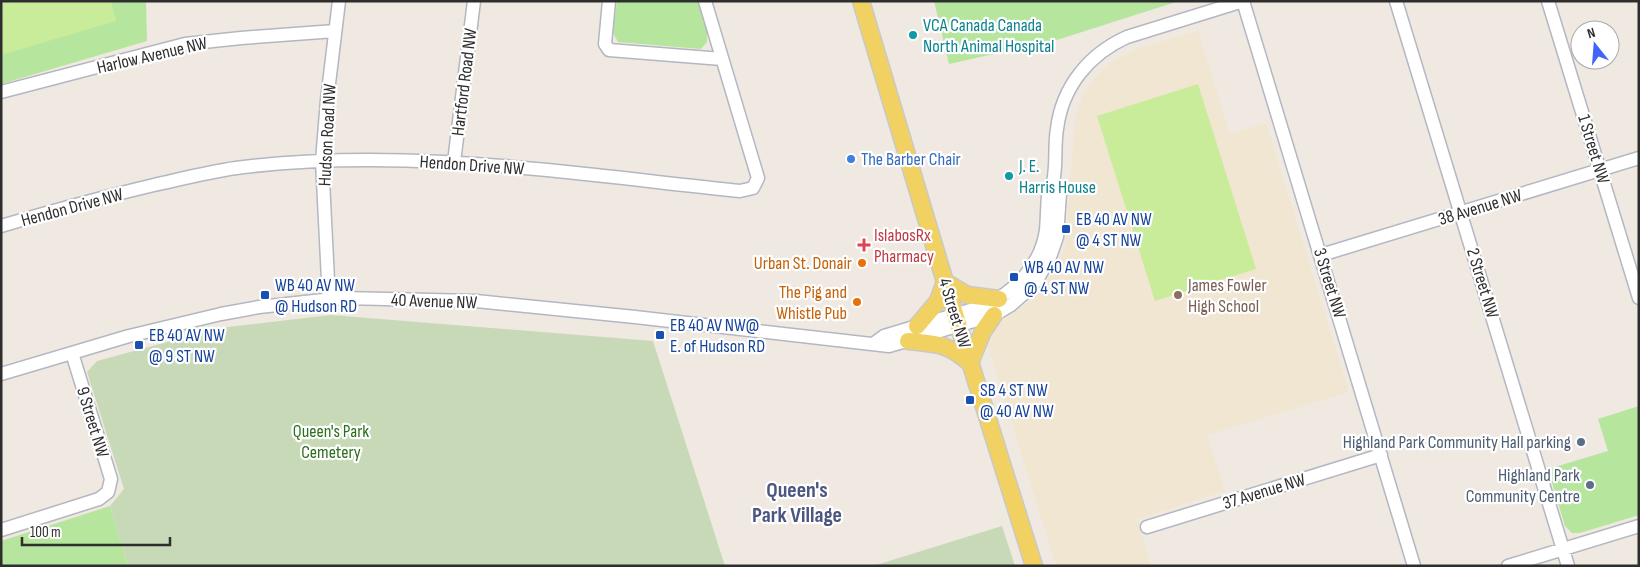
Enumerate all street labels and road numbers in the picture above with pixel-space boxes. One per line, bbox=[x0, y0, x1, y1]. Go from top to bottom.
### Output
street label: Hartford Road NW bbox=[447, 27, 482, 137]
street label: Harlow Avenue NW bbox=[95, 33, 210, 78]
street label: Hudson Road NW bbox=[314, 83, 341, 187]
street label: 1 Street NW bbox=[1573, 112, 1614, 186]
street label: Hendon Drive NW bbox=[419, 151, 525, 180]
street label: Hendon Drive NW bbox=[19, 184, 126, 231]
street label: 38 Avenue NW bbox=[1436, 185, 1525, 230]
street label: 3 Street NW bbox=[1309, 246, 1350, 321]
street label: 2 Street NW bbox=[1462, 246, 1503, 321]
street label: 4 Street NW bbox=[934, 276, 975, 351]
street label: 40 Avenue NW bbox=[391, 290, 478, 314]
street label: 9 Street NW bbox=[72, 384, 113, 460]
street label: 37 Avenue NW bbox=[1220, 469, 1308, 514]

